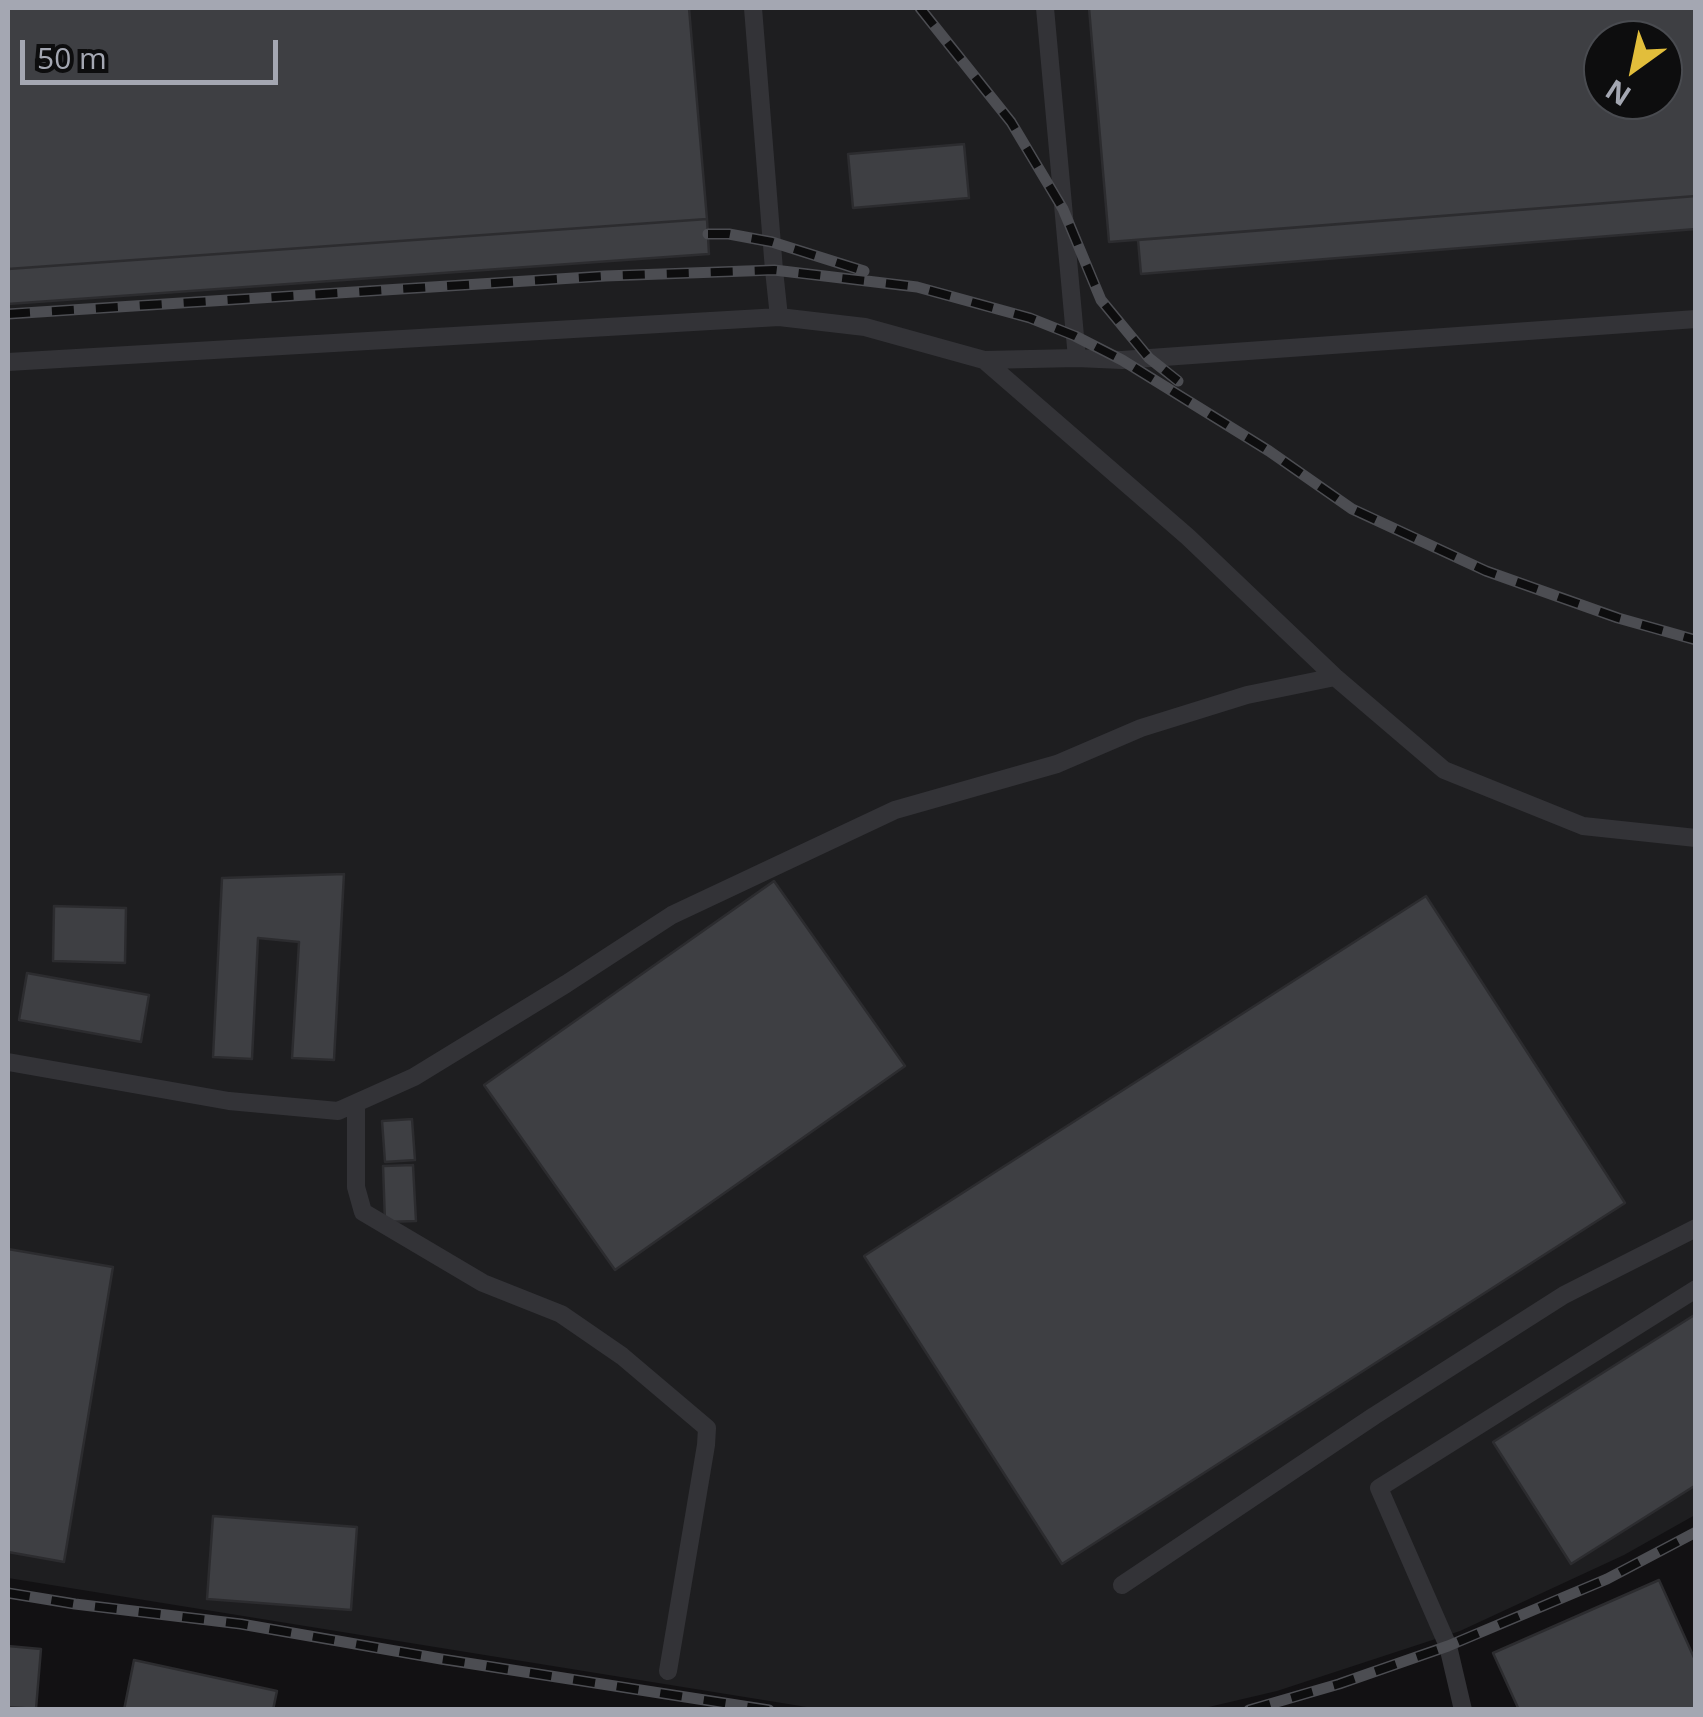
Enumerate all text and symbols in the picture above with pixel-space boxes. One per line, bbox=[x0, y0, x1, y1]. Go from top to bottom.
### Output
scale bar bbox=[25, 20, 282, 82]
north arrow bbox=[1583, 20, 1683, 120]
text: 50 m bbox=[37, 37, 107, 78]
text: N bbox=[1598, 71, 1638, 116]

